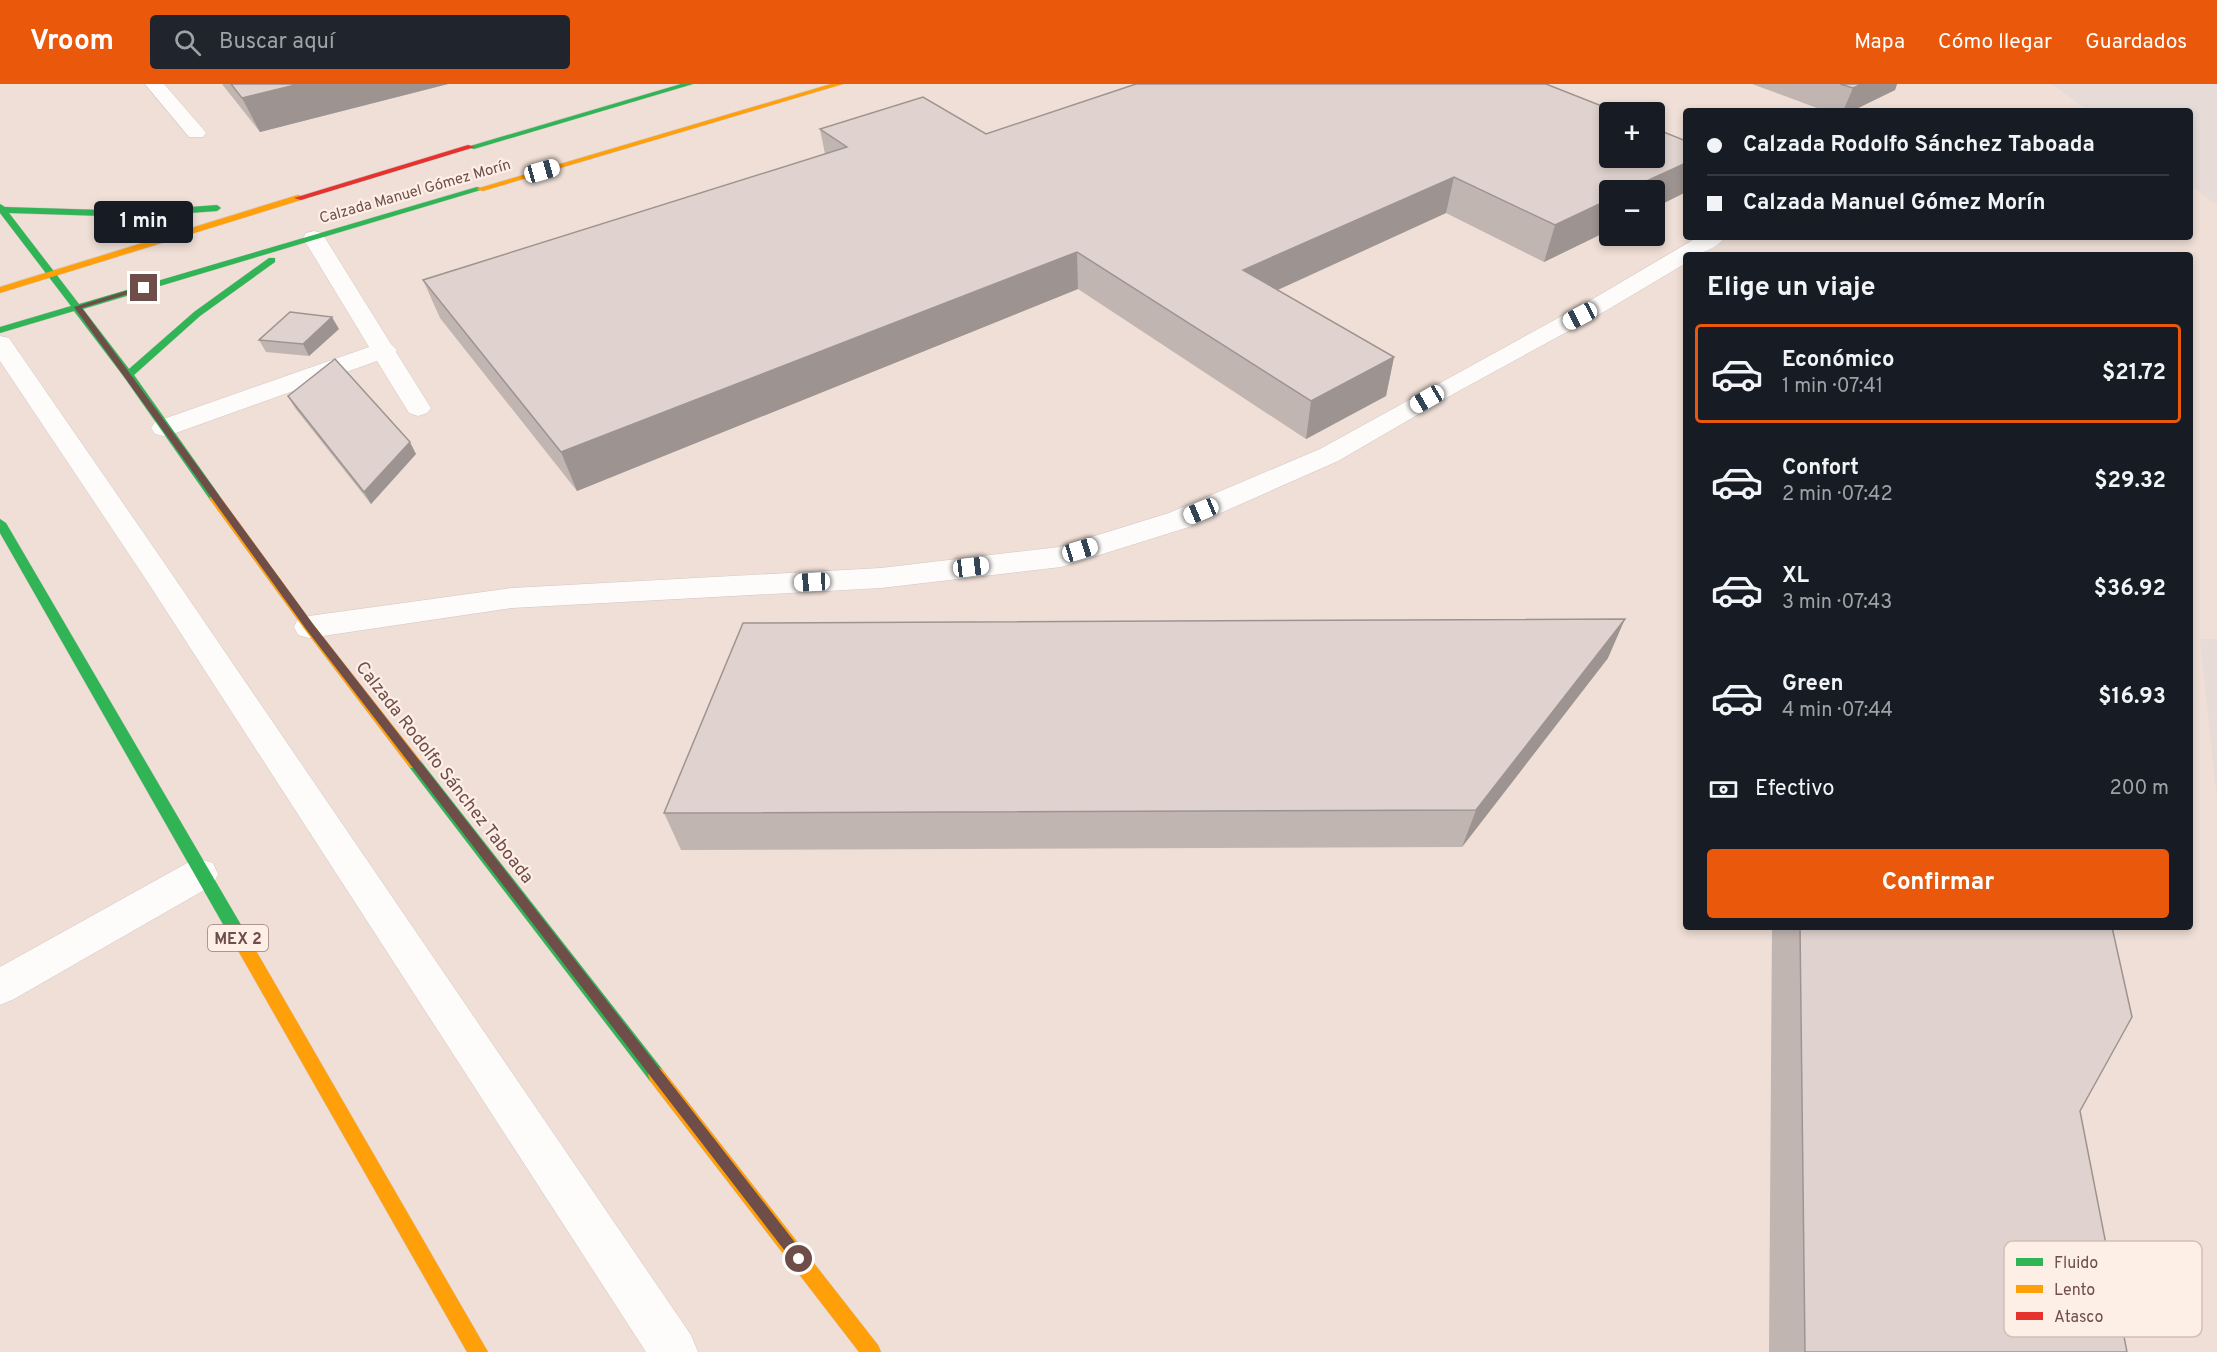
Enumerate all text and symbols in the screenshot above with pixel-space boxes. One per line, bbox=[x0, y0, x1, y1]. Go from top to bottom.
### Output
search box bbox=[150, 15, 570, 69]
text: Vroom bbox=[30, 24, 114, 60]
icon: search bbox=[171, 26, 204, 59]
text: Buscar aquí bbox=[219, 29, 335, 56]
text: Mapa bbox=[1854, 29, 1905, 56]
text: Cómo llegar bbox=[1938, 29, 2052, 56]
text: Guardados bbox=[2085, 29, 2187, 56]
map controls bbox=[1599, 102, 1665, 246]
button: + bbox=[1599, 102, 1665, 168]
text: Calzada Rodolfo Sánchez Taboada bbox=[1743, 132, 2095, 159]
street label: Calzada Manuel Gómez Morín bbox=[318, 156, 513, 229]
car bbox=[522, 157, 562, 185]
button: − bbox=[1599, 180, 1665, 246]
text: Calzada Manuel Gómez Morín bbox=[1743, 190, 2046, 217]
callout: 1 min bbox=[94, 201, 194, 243]
text: 1 min bbox=[119, 209, 168, 235]
text: Elige un viaje bbox=[1707, 271, 1876, 305]
route end bbox=[130, 274, 157, 301]
car bbox=[1560, 300, 1600, 332]
icon: car bbox=[1710, 347, 1764, 401]
text: Económico bbox=[1782, 347, 1895, 374]
text: $21.72 bbox=[2102, 360, 2166, 387]
text: 1 min · 07:41 bbox=[1782, 374, 1883, 400]
car bbox=[1407, 382, 1447, 416]
icon: car bbox=[1710, 455, 1764, 509]
text: Confort bbox=[1782, 455, 1859, 482]
text: $29.32 bbox=[2094, 468, 2166, 495]
text: 2 min · 07:42 bbox=[1782, 482, 1893, 508]
car bbox=[1181, 496, 1221, 526]
car bbox=[1060, 536, 1100, 564]
car bbox=[952, 556, 990, 578]
icon: car bbox=[1710, 563, 1764, 617]
text: XL bbox=[1782, 563, 1809, 590]
car bbox=[794, 572, 830, 592]
text: $36.92 bbox=[2094, 576, 2166, 603]
text: 3 min · 07:43 bbox=[1782, 590, 1892, 616]
street label: Calzada Rodolfo Sánchez Taboada bbox=[350, 657, 538, 889]
icon: car bbox=[1710, 671, 1764, 725]
text: Green bbox=[1782, 671, 1844, 698]
text: $16.93 bbox=[2098, 684, 2166, 711]
text: 4 min · 07:44 bbox=[1782, 698, 1893, 724]
icon: cash bbox=[1707, 773, 1740, 806]
text: Efectivo bbox=[1755, 776, 1835, 803]
text: 200 m bbox=[2110, 776, 2169, 802]
button: Confirmar bbox=[1707, 849, 2169, 918]
road number: MEX 2 bbox=[208, 925, 268, 951]
legend bbox=[2004, 1241, 2202, 1337]
route start bbox=[785, 1245, 812, 1272]
text: Fluido bbox=[2054, 1254, 2098, 1274]
text: Lento bbox=[2054, 1281, 2095, 1301]
text: Atasco bbox=[2054, 1308, 2103, 1328]

